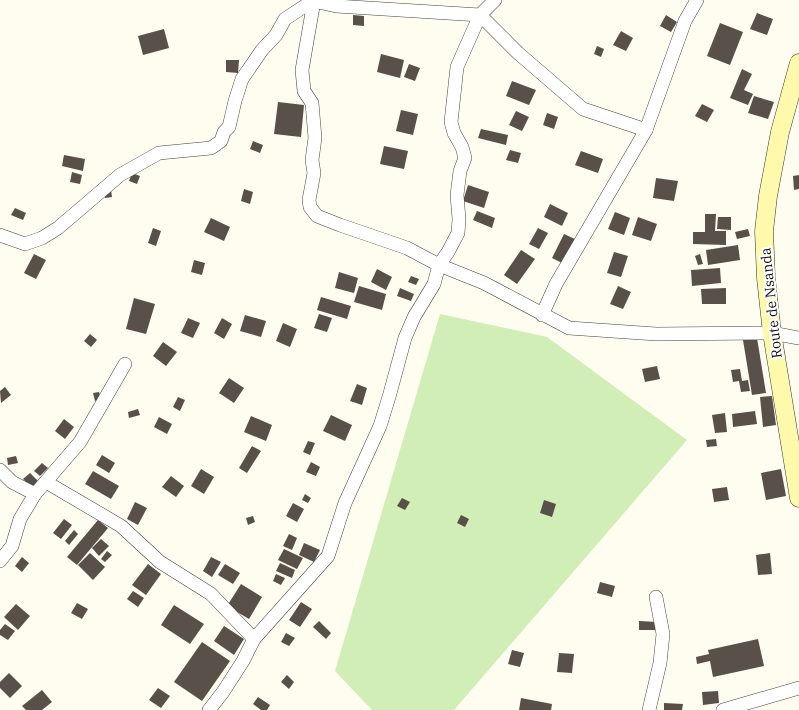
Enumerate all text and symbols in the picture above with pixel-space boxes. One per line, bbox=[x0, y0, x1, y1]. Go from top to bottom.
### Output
street label: Route de Nsanda bbox=[756, 246, 786, 359]

